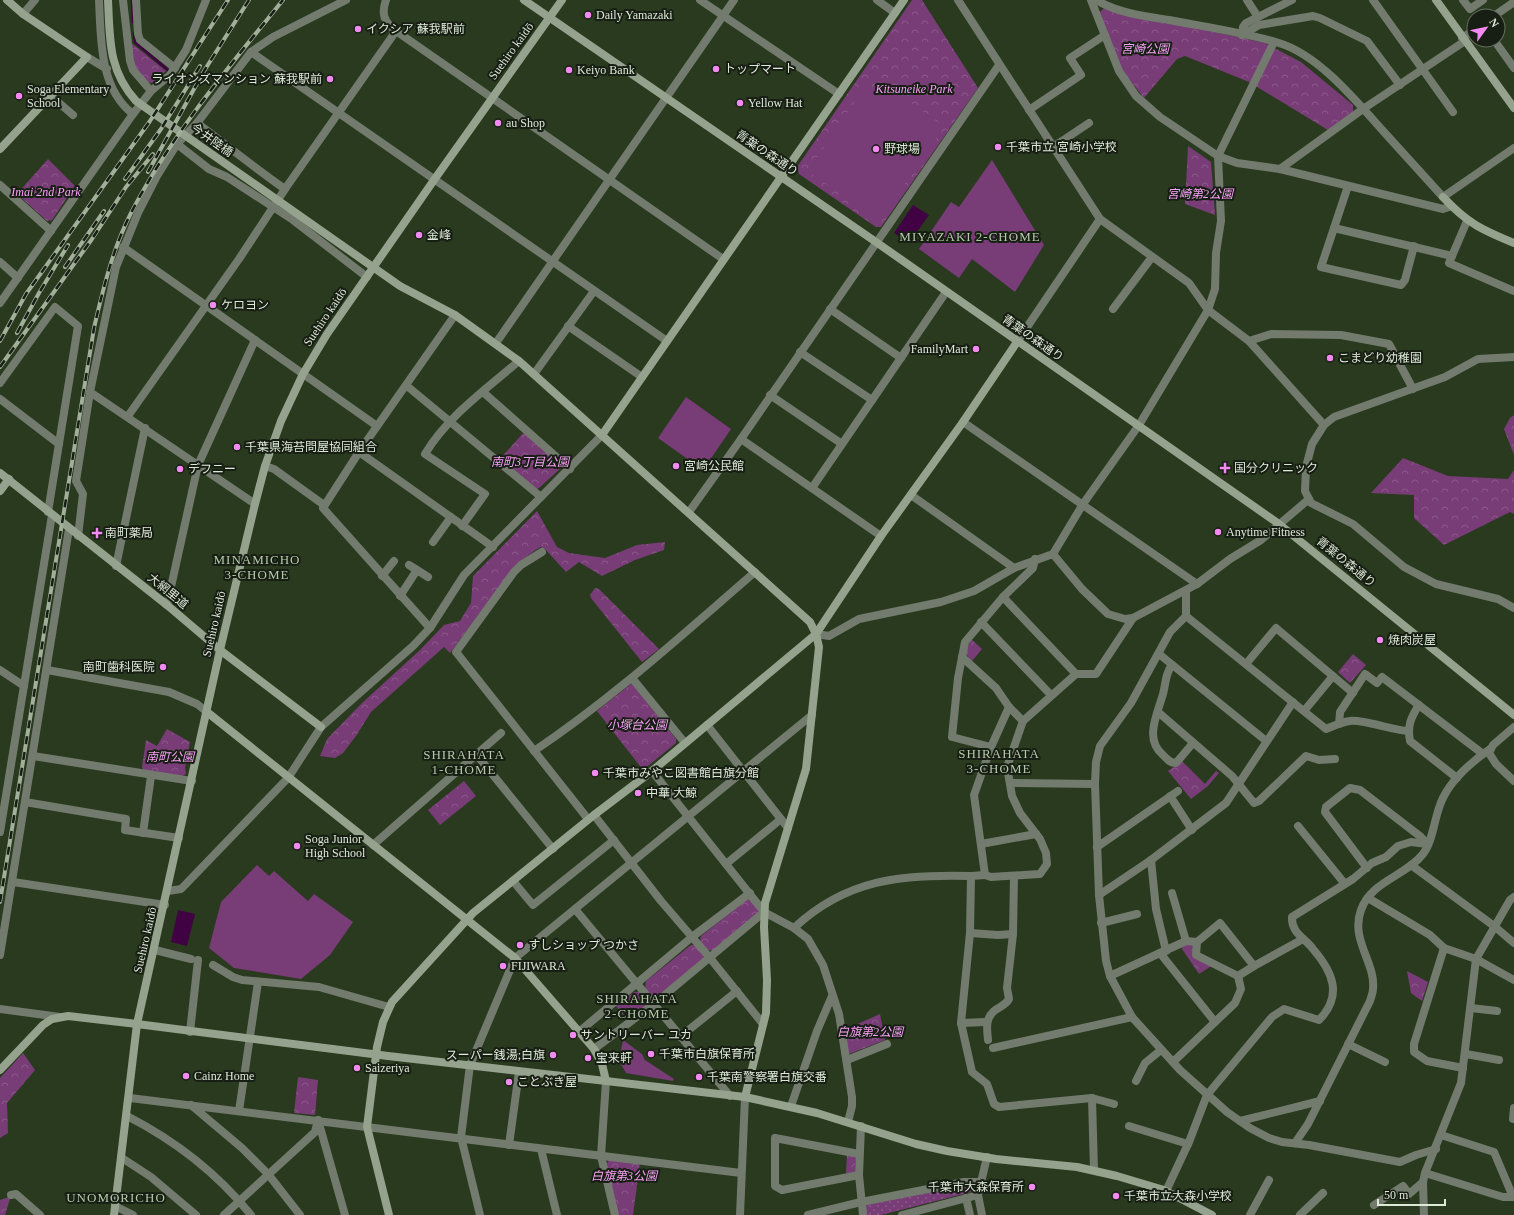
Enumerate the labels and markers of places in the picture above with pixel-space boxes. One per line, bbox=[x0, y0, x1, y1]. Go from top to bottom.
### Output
place label: Daily Yamazaki bbox=[596, 8, 673, 22]
marker: Daily Yamazaki bbox=[583, 10, 593, 20]
place label: イクシア 蘇我駅前 bbox=[366, 22, 465, 36]
marker: イクシア 蘇我駅前 bbox=[353, 24, 363, 34]
place label: トップマート bbox=[724, 62, 796, 76]
place label: Keiyo Bank bbox=[577, 63, 635, 77]
marker: トップマート bbox=[711, 64, 721, 74]
marker: Keiyo Bank bbox=[564, 65, 574, 75]
place label: ライオンズマンション 蘇我駅前 bbox=[151, 72, 322, 86]
marker: ライオンズマンション 蘇我駅前 bbox=[325, 74, 335, 84]
place label: Soga Elementary School bbox=[27, 82, 109, 110]
marker: Soga Elementary School bbox=[14, 91, 24, 101]
place label: Yellow Hat bbox=[748, 96, 803, 110]
marker: Yellow Hat bbox=[735, 98, 745, 108]
place label: au Shop bbox=[506, 116, 545, 130]
marker: au Shop bbox=[493, 118, 503, 128]
place label: 千葉市立 宮崎小学校 bbox=[1006, 140, 1117, 154]
place label: 野球場 bbox=[884, 142, 920, 156]
marker: 千葉市立 宮崎小学校 bbox=[993, 142, 1003, 152]
marker: 野球場 bbox=[871, 144, 881, 154]
place label: 金峰 bbox=[427, 228, 451, 242]
marker: 金峰 bbox=[414, 230, 424, 240]
place label: ケロヨン bbox=[221, 298, 269, 312]
marker: ケロヨン bbox=[208, 300, 218, 310]
place label: FamilyMart bbox=[911, 342, 969, 356]
marker: FamilyMart bbox=[971, 344, 981, 354]
place label: こまどり幼稚園 bbox=[1338, 351, 1422, 365]
marker: こまどり幼稚園 bbox=[1325, 353, 1335, 363]
place label: 千葉県海苔問屋協同組合 bbox=[245, 440, 377, 454]
marker: 千葉県海苔問屋協同組合 bbox=[232, 442, 242, 452]
place label: 宮崎公民館 bbox=[684, 459, 744, 473]
marker: 宮崎公民館 bbox=[671, 461, 681, 471]
place label: 国分クリニック bbox=[1234, 461, 1318, 475]
place label: デフニー bbox=[188, 462, 236, 476]
marker: 国分クリニック bbox=[1219, 462, 1231, 474]
marker: デフニー bbox=[175, 464, 185, 474]
place label: Anytime Fitness bbox=[1226, 525, 1305, 539]
place label: 南町薬局 bbox=[105, 526, 153, 540]
marker: Anytime Fitness bbox=[1213, 527, 1223, 537]
marker: 南町薬局 bbox=[92, 528, 102, 538]
place label: 焼肉炭屋 bbox=[1388, 633, 1436, 647]
marker: 焼肉炭屋 bbox=[1375, 635, 1385, 645]
place label: 南町歯科医院 bbox=[83, 660, 155, 674]
marker: 南町歯科医院 bbox=[158, 662, 168, 672]
place label: 千葉市みやこ図書館白旗分館 bbox=[603, 766, 759, 780]
marker: 千葉市みやこ図書館白旗分館 bbox=[590, 768, 600, 778]
place label: 中華 大鯨 bbox=[646, 786, 697, 800]
marker: 中華 大鯨 bbox=[633, 788, 643, 798]
place label: Soga Junior High School bbox=[305, 832, 366, 860]
marker: Soga Junior High School bbox=[292, 841, 302, 851]
place label: すしショップ つかさ bbox=[528, 938, 639, 952]
marker: すしショップ つかさ bbox=[515, 940, 525, 950]
place label: FIJIWARA bbox=[511, 959, 566, 973]
marker: FIJIWARA bbox=[498, 961, 508, 971]
place label: サントリーバー ユカ bbox=[581, 1028, 692, 1042]
marker: サントリーバー ユカ bbox=[568, 1030, 578, 1040]
place label: 千葉市白旗保育所 bbox=[659, 1047, 755, 1061]
place label: スーパー銭湯;白旗 bbox=[446, 1048, 545, 1062]
marker: 千葉市白旗保育所 bbox=[646, 1049, 656, 1059]
marker: スーパー銭湯;白旗 bbox=[548, 1050, 558, 1060]
place label: 宝来軒 bbox=[596, 1051, 632, 1065]
marker: 宝来軒 bbox=[583, 1053, 593, 1063]
place label: Saizeriya bbox=[365, 1061, 410, 1075]
marker: Saizeriya bbox=[352, 1063, 362, 1073]
place label: Cainz Home bbox=[194, 1069, 254, 1083]
place label: 千葉南警察署白旗交番 bbox=[707, 1070, 827, 1084]
marker: Cainz Home bbox=[181, 1071, 191, 1081]
marker: 千葉南警察署白旗交番 bbox=[694, 1072, 704, 1082]
place label: ことぶき屋 bbox=[517, 1075, 577, 1089]
marker: ことぶき屋 bbox=[504, 1077, 514, 1087]
place label: 千葉市大森保育所 bbox=[928, 1180, 1024, 1194]
marker: 千葉市大森保育所 bbox=[1027, 1182, 1037, 1192]
place label: 千葉市立大森小学校 bbox=[1124, 1189, 1232, 1203]
marker: 千葉市立大森小学校 bbox=[1111, 1191, 1121, 1201]

